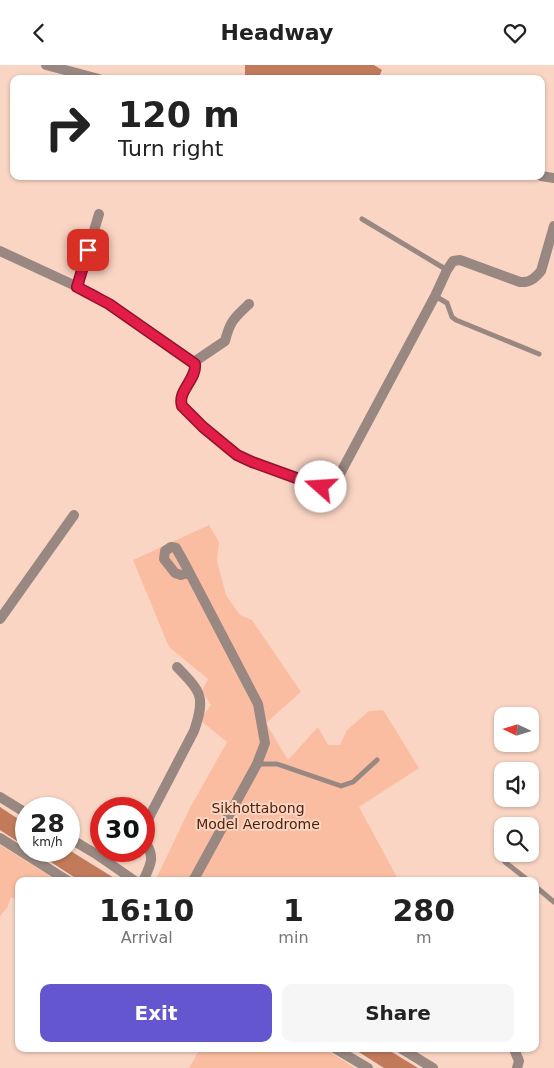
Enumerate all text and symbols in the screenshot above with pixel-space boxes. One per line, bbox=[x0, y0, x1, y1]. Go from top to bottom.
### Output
icon: back bbox=[25, 19, 53, 47]
icon: heart bbox=[501, 19, 529, 47]
text: Headway bbox=[221, 20, 333, 45]
icon: right bbox=[35, 95, 100, 160]
text: 120 m bbox=[118, 95, 240, 135]
text: Turn right bbox=[118, 136, 223, 161]
pin bbox=[67, 229, 109, 271]
icon: arrive bbox=[74, 236, 102, 264]
position arrow bbox=[294, 460, 346, 512]
north arrow bbox=[494, 707, 539, 753]
map controls bbox=[494, 707, 539, 862]
button: sound bbox=[494, 762, 539, 807]
speed limit sign: 30 bbox=[90, 797, 155, 862]
park label: Sikhottabong Model Aerodrome bbox=[196, 800, 320, 832]
text: 28 bbox=[30, 809, 65, 838]
button: search bbox=[494, 817, 539, 862]
text: km/h bbox=[32, 835, 63, 849]
text: 16:10 bbox=[99, 893, 194, 928]
text: 1 bbox=[283, 893, 304, 928]
text: 280 bbox=[392, 893, 455, 928]
text: Arrival bbox=[121, 928, 173, 947]
text: min bbox=[278, 928, 309, 947]
text: m bbox=[416, 928, 432, 947]
button: Exit bbox=[40, 984, 272, 1042]
button: Share bbox=[282, 984, 514, 1042]

